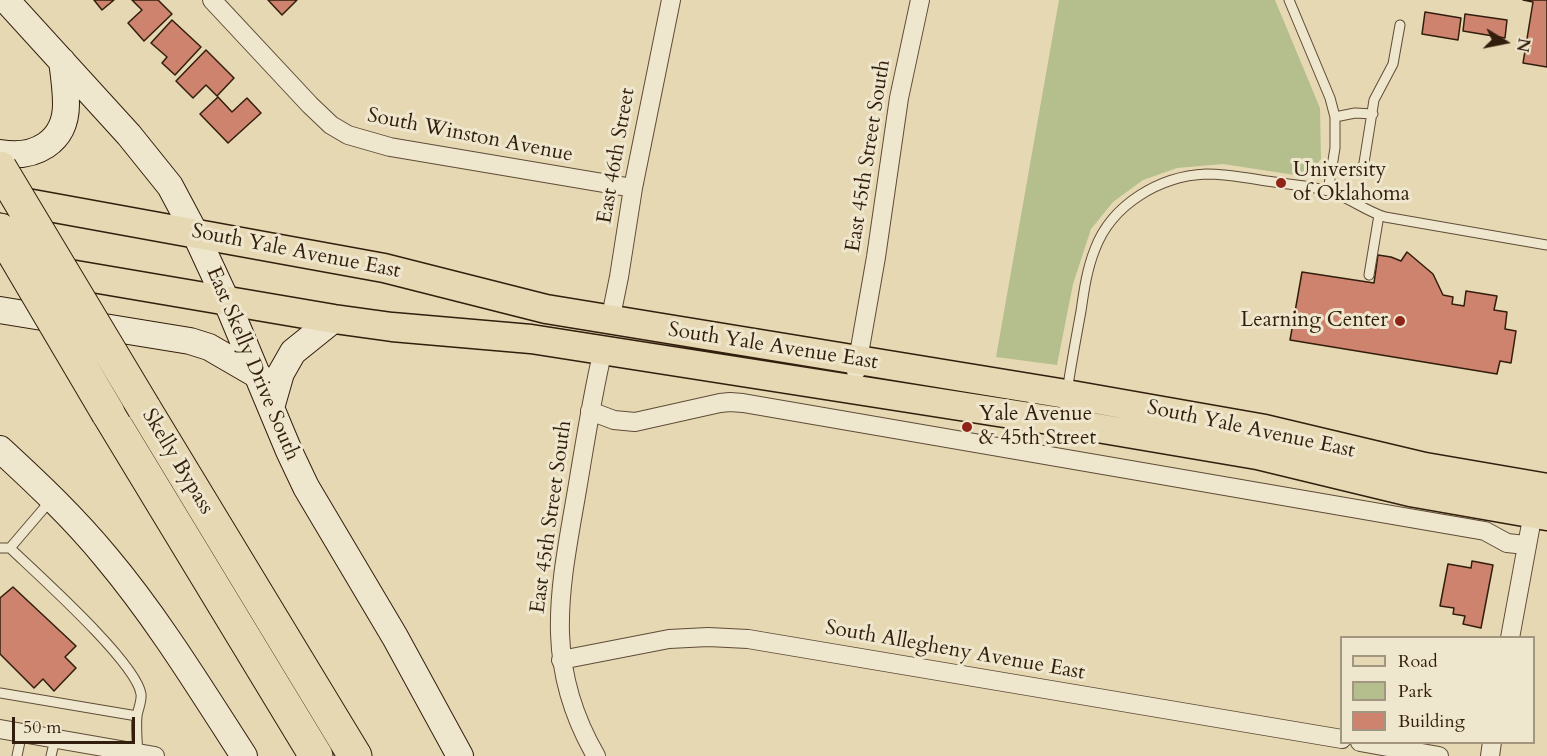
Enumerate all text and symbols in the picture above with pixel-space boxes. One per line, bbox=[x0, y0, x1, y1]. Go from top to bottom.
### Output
north arrow bbox=[1475, 12, 1535, 72]
text: N bbox=[1511, 36, 1535, 54]
street label: East 45th Street South bbox=[841, 58, 897, 254]
street label: East 46th Street bbox=[593, 86, 641, 226]
street label: South Winston Avenue bbox=[365, 104, 575, 168]
place label: University of Oklahoma bbox=[1293, 158, 1410, 208]
marker: University of Oklahoma bbox=[1274, 176, 1288, 190]
street label: South Yale Avenue East bbox=[190, 219, 402, 285]
street label: East Skelly Drive South bbox=[200, 263, 304, 465]
place label: Learning Center bbox=[1240, 308, 1388, 334]
marker: Learning Center bbox=[1393, 314, 1407, 328]
street label: South Yale Avenue East bbox=[666, 318, 880, 376]
street label: South Yale Avenue East bbox=[1145, 396, 1357, 464]
place label: Yale Avenue & 45th Street bbox=[979, 402, 1096, 452]
street label: Skelly Bypass bbox=[136, 405, 218, 519]
street label: East 45th Street South bbox=[526, 419, 578, 615]
marker: Yale Avenue & 45th Street bbox=[960, 420, 974, 434]
street label: South Allegheny Avenue East bbox=[823, 616, 1087, 686]
legend bbox=[1340, 636, 1535, 744]
text: Road bbox=[1398, 649, 1438, 674]
text: Park bbox=[1398, 679, 1433, 704]
scale bar bbox=[15, 705, 138, 743]
text: Building bbox=[1398, 709, 1465, 734]
text: 50 m bbox=[23, 715, 62, 740]

